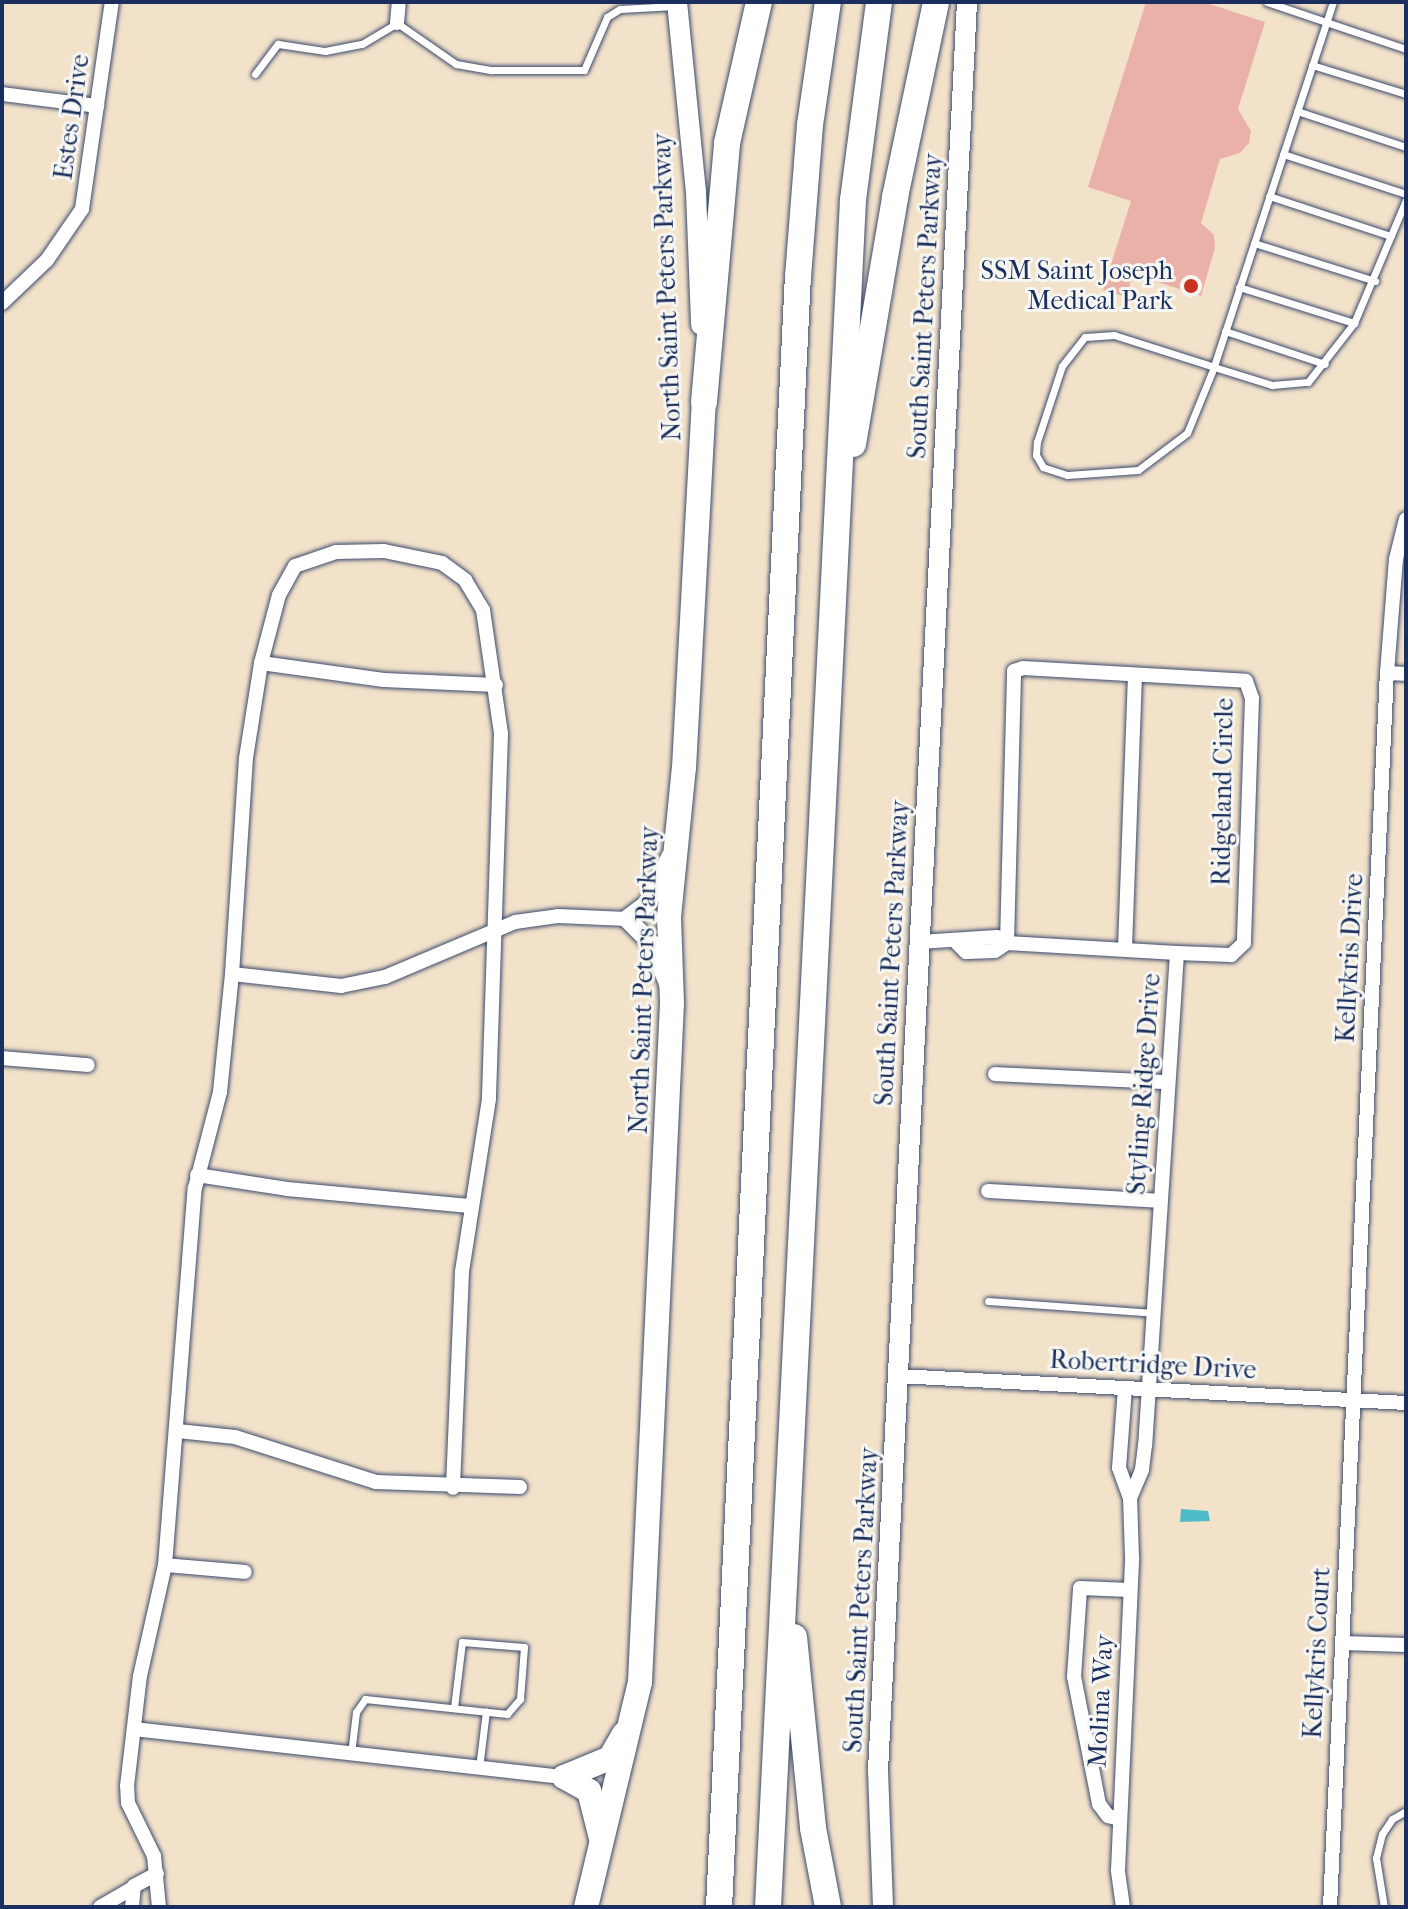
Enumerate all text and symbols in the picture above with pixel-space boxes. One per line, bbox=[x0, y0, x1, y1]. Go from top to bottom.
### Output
street label: Estes Drive bbox=[48, 52, 96, 182]
street label: North Saint Peters Parkway bbox=[646, 132, 688, 442]
street label: South Saint Peters Parkway bbox=[901, 152, 949, 460]
place label: SSM Saint Joseph Medical Park bbox=[981, 255, 1173, 316]
marker: SSM Saint Joseph Medical Park bbox=[1180, 275, 1202, 297]
street label: Ridgeland Circle bbox=[1206, 698, 1240, 886]
street label: South Saint Peters Parkway bbox=[868, 799, 916, 1107]
street label: North Saint Peters Parkway bbox=[623, 825, 665, 1135]
street label: Kellykris Drive bbox=[1330, 872, 1370, 1044]
street label: Styling Ridge Drive bbox=[1121, 972, 1167, 1196]
street label: Robertridge Drive bbox=[1049, 1344, 1257, 1386]
street label: South Saint Peters Parkway bbox=[837, 1446, 885, 1754]
street label: Kellykris Court bbox=[1297, 1566, 1337, 1740]
street label: Molina Way bbox=[1082, 1634, 1120, 1768]

